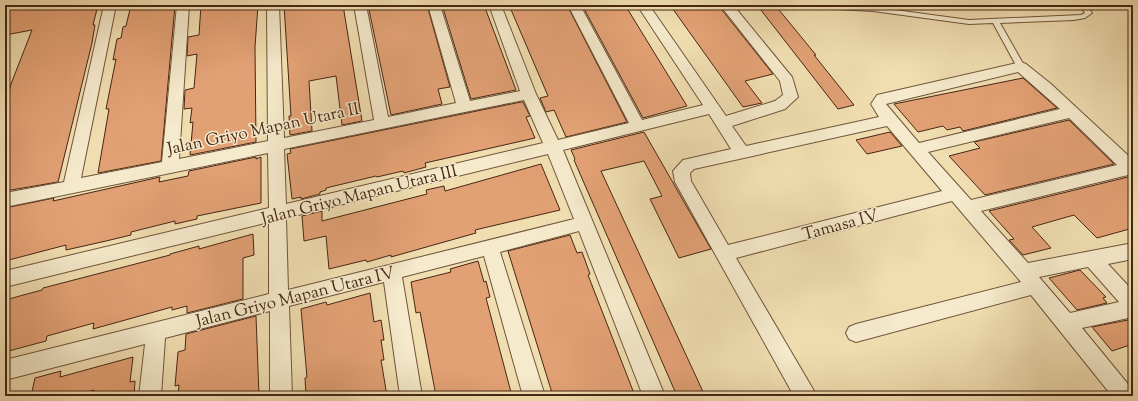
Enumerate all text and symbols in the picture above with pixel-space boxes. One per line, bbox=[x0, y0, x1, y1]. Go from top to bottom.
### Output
street label: Jalan Griyo Mapan Utara II bbox=[164, 98, 362, 162]
street label: Jalan Griyo Mapan Utara III bbox=[258, 160, 460, 232]
street label: Tamasa IV bbox=[800, 204, 881, 248]
street label: Jalan Griyo Mapan Utara IV bbox=[193, 262, 397, 334]

